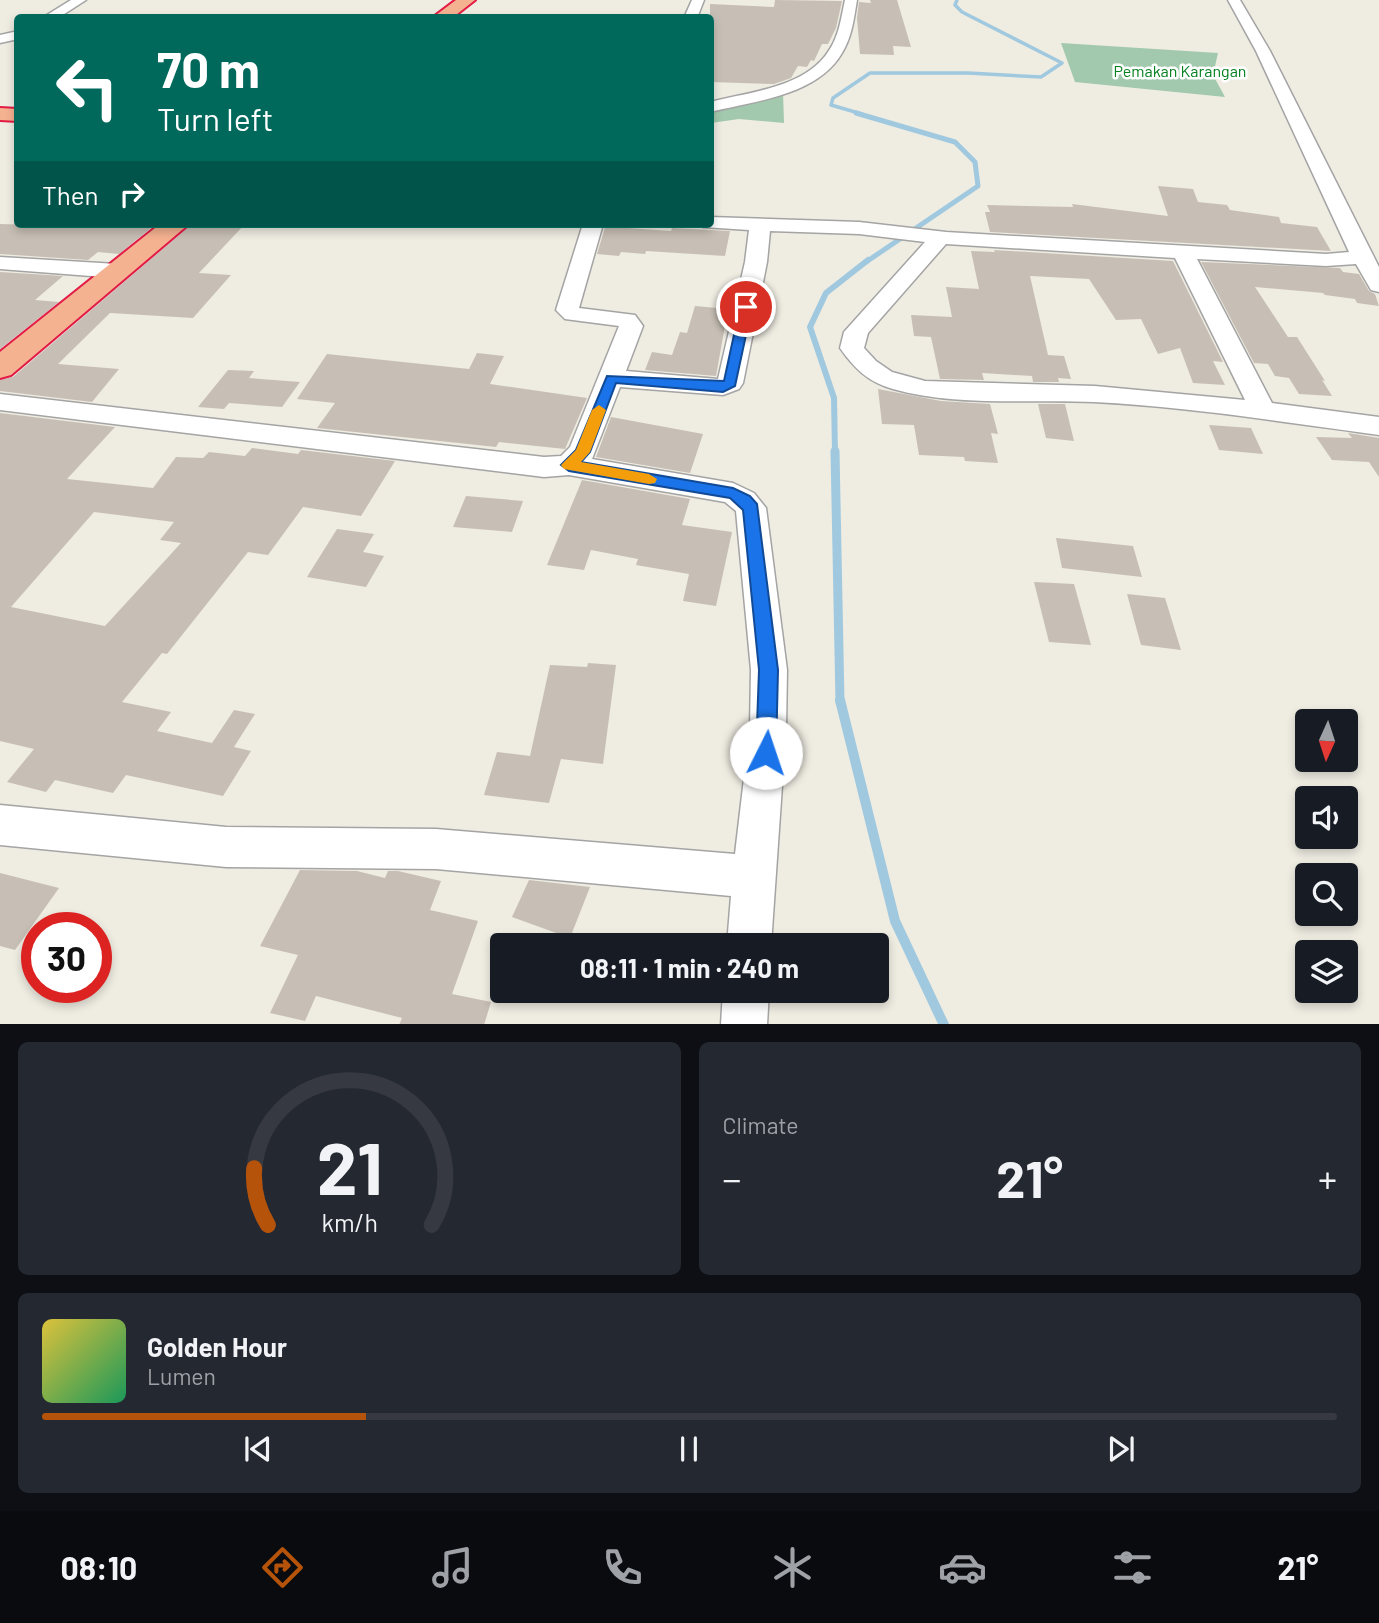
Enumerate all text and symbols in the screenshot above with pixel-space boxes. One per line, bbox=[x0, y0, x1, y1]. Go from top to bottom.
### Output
text: 70 m bbox=[157, 39, 260, 98]
icon: left bbox=[42, 42, 133, 133]
park label: Pemakan Karangan bbox=[1114, 61, 1246, 80]
text: Turn left bbox=[157, 99, 274, 137]
icon: right bbox=[113, 175, 151, 213]
text: Then bbox=[42, 179, 99, 210]
pin bbox=[716, 277, 776, 337]
icon: arrive bbox=[727, 288, 765, 326]
north arrow bbox=[1295, 709, 1358, 772]
map controls bbox=[1295, 709, 1358, 1003]
position arrow bbox=[729, 716, 803, 790]
button: sound bbox=[1295, 786, 1358, 849]
button: search bbox=[1295, 863, 1358, 926]
speed limit sign: 30 bbox=[21, 912, 112, 1003]
button: layers bbox=[1295, 940, 1358, 1003]
text: 08:11 · 1 min · 240 m bbox=[580, 952, 799, 983]
text: Climate bbox=[723, 1111, 799, 1139]
text: 21 bbox=[316, 1122, 382, 1210]
text: 21° bbox=[996, 1146, 1063, 1208]
text: − bbox=[723, 1155, 742, 1201]
text: + bbox=[1318, 1155, 1337, 1201]
text: km/h bbox=[321, 1206, 378, 1236]
text: Golden Hour bbox=[147, 1331, 287, 1362]
text: Lumen bbox=[147, 1362, 216, 1390]
icon: previous bbox=[239, 1430, 277, 1468]
icon: pause bbox=[670, 1430, 708, 1468]
icon: next bbox=[1102, 1430, 1140, 1468]
icon: directions bbox=[258, 1543, 307, 1592]
icon: music bbox=[428, 1543, 477, 1592]
icon: phone bbox=[598, 1543, 647, 1592]
icon: climate bbox=[768, 1543, 817, 1592]
icon: car bbox=[938, 1543, 987, 1592]
icon: filters bbox=[1108, 1543, 1157, 1592]
text: 08:10 bbox=[60, 1548, 137, 1586]
text: 21° bbox=[1277, 1548, 1319, 1586]

